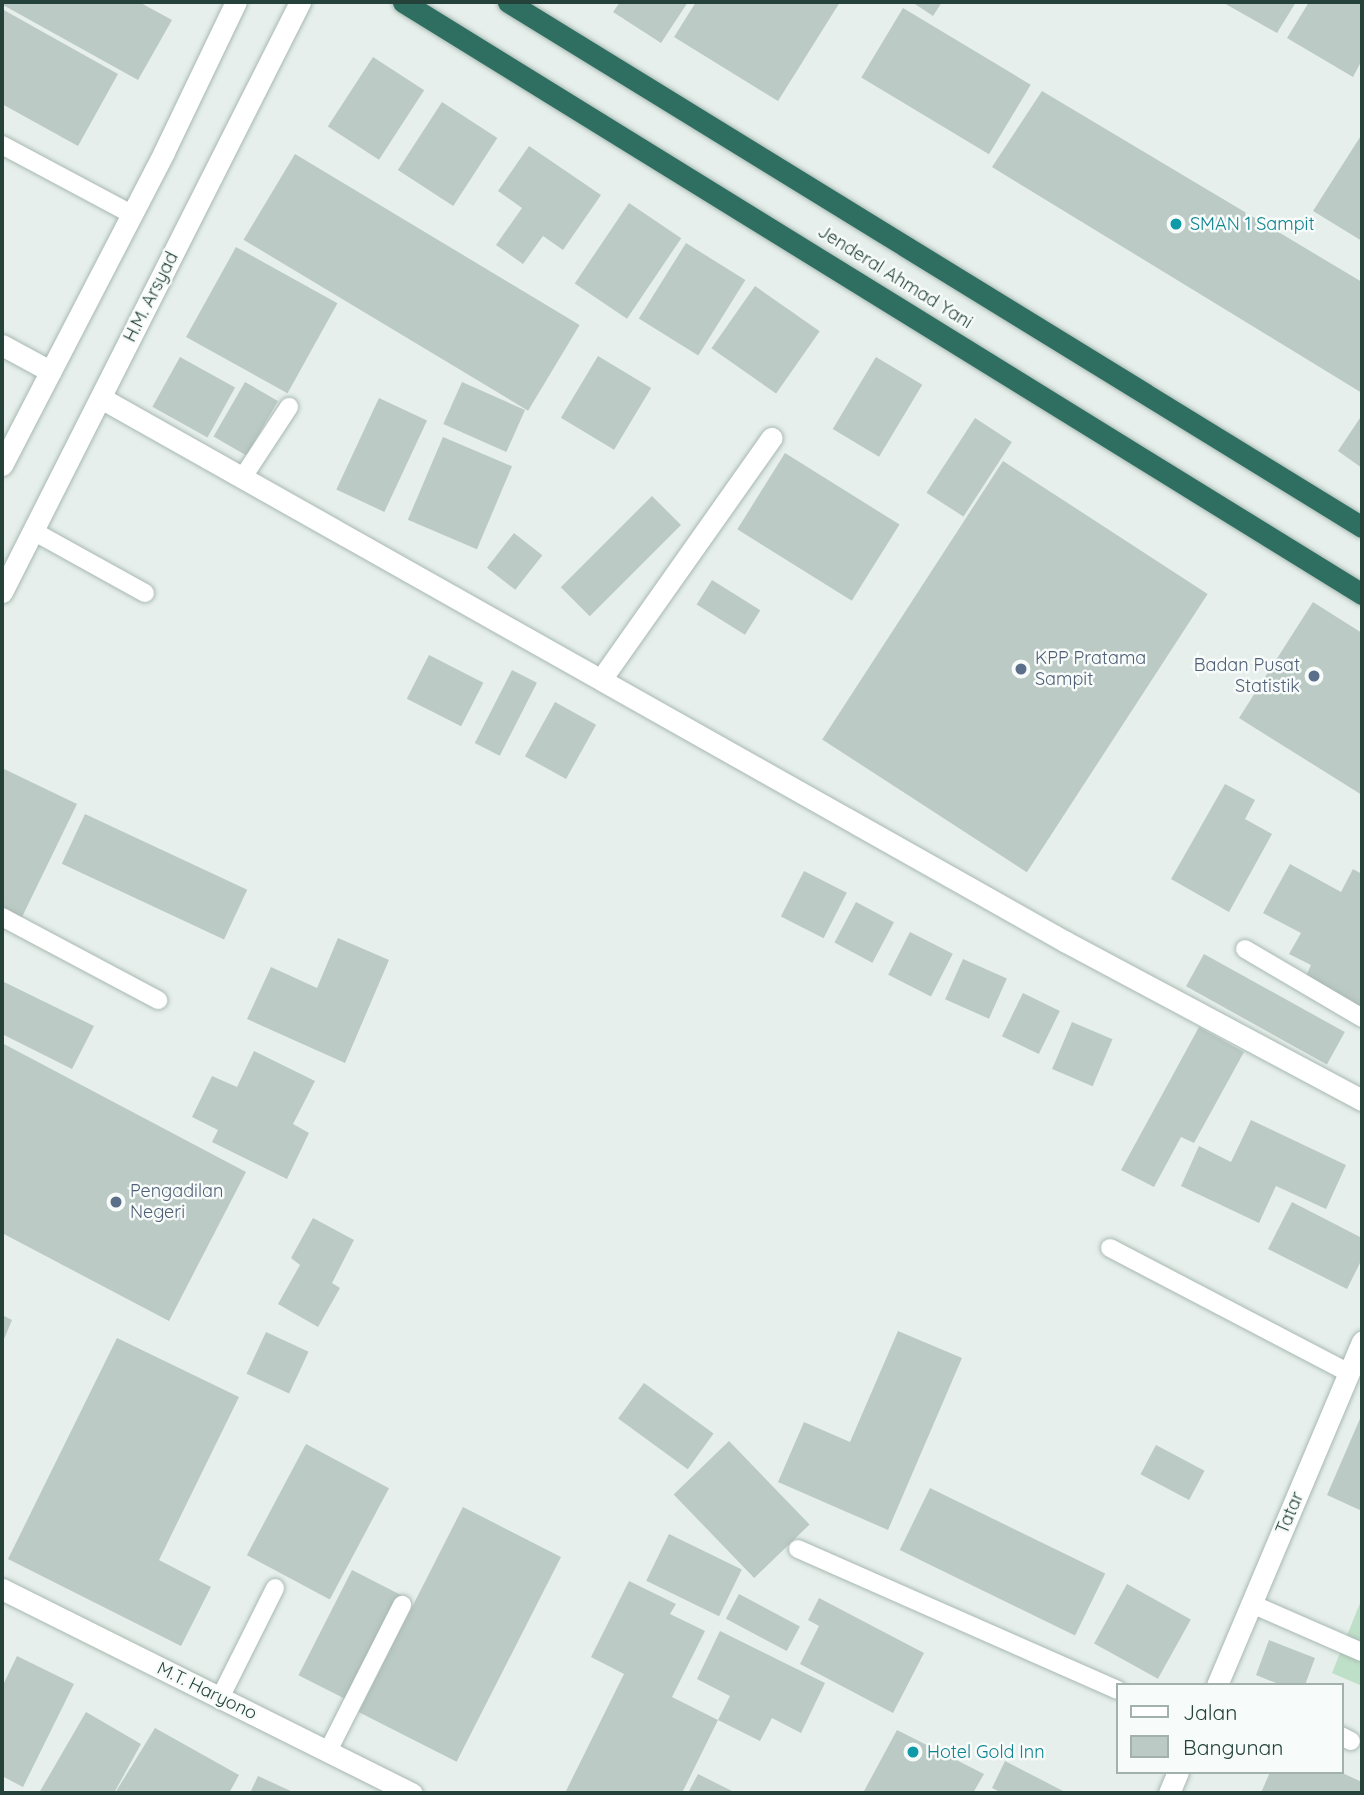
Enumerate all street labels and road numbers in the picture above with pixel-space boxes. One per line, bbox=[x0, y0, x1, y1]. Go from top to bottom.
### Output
street label: Jenderal Ahmad Yani bbox=[814, 221, 976, 333]
street label: H.M. Arsyad bbox=[119, 248, 183, 346]
street label: Tatar bbox=[1271, 1489, 1309, 1537]
street label: M.T. Haryono bbox=[154, 1658, 260, 1724]

